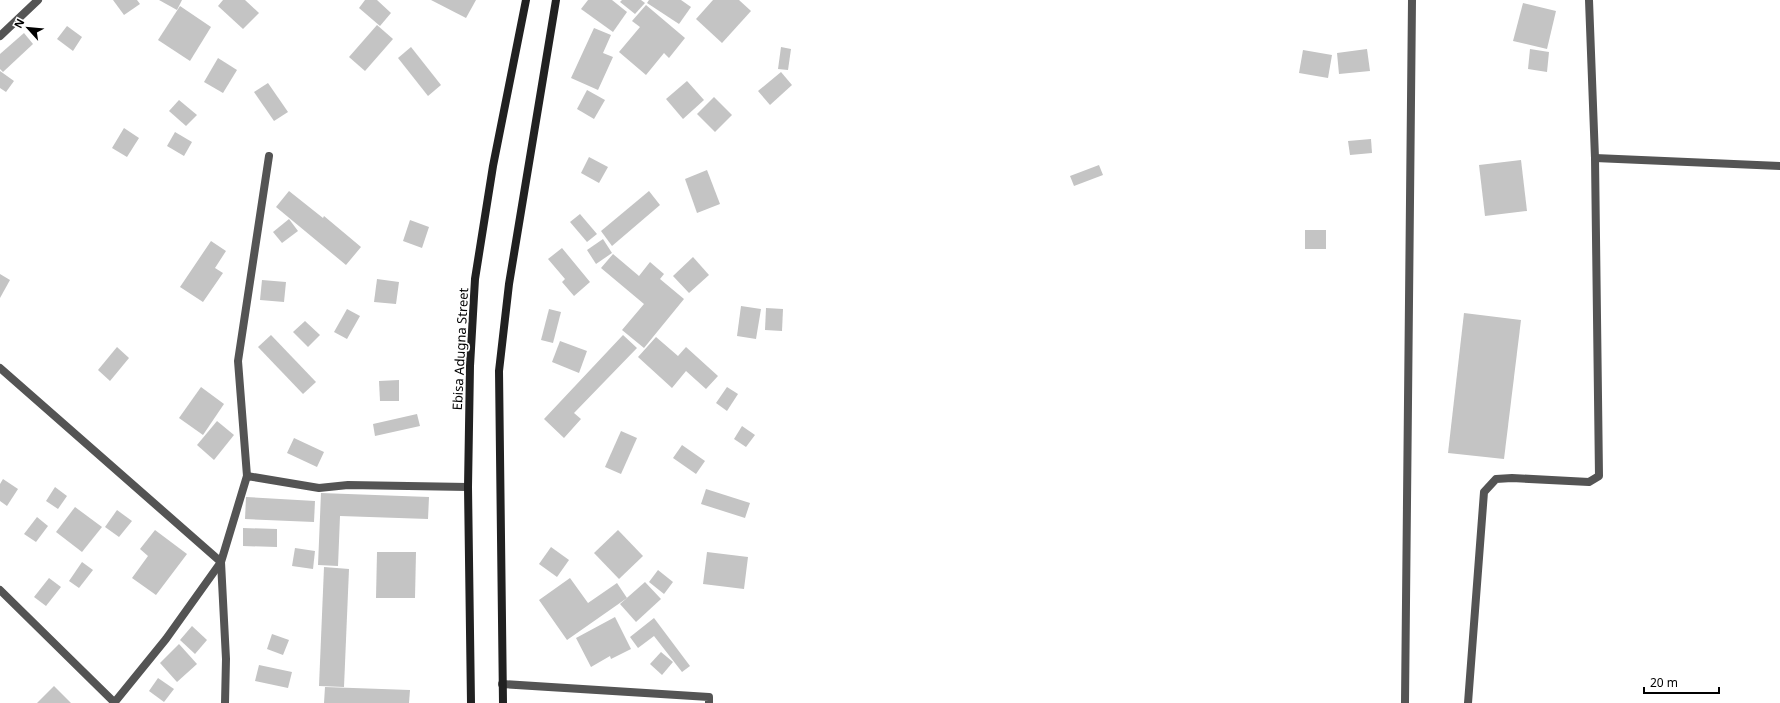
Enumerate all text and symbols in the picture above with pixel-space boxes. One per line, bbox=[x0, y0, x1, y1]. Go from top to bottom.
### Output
north arrow bbox=[8, 8, 48, 48]
text: N bbox=[10, 16, 27, 31]
street label: Ebisa Adugna Street bbox=[448, 287, 472, 411]
scale bar bbox=[1644, 669, 1719, 695]
text: 20 m bbox=[1650, 674, 1678, 691]

